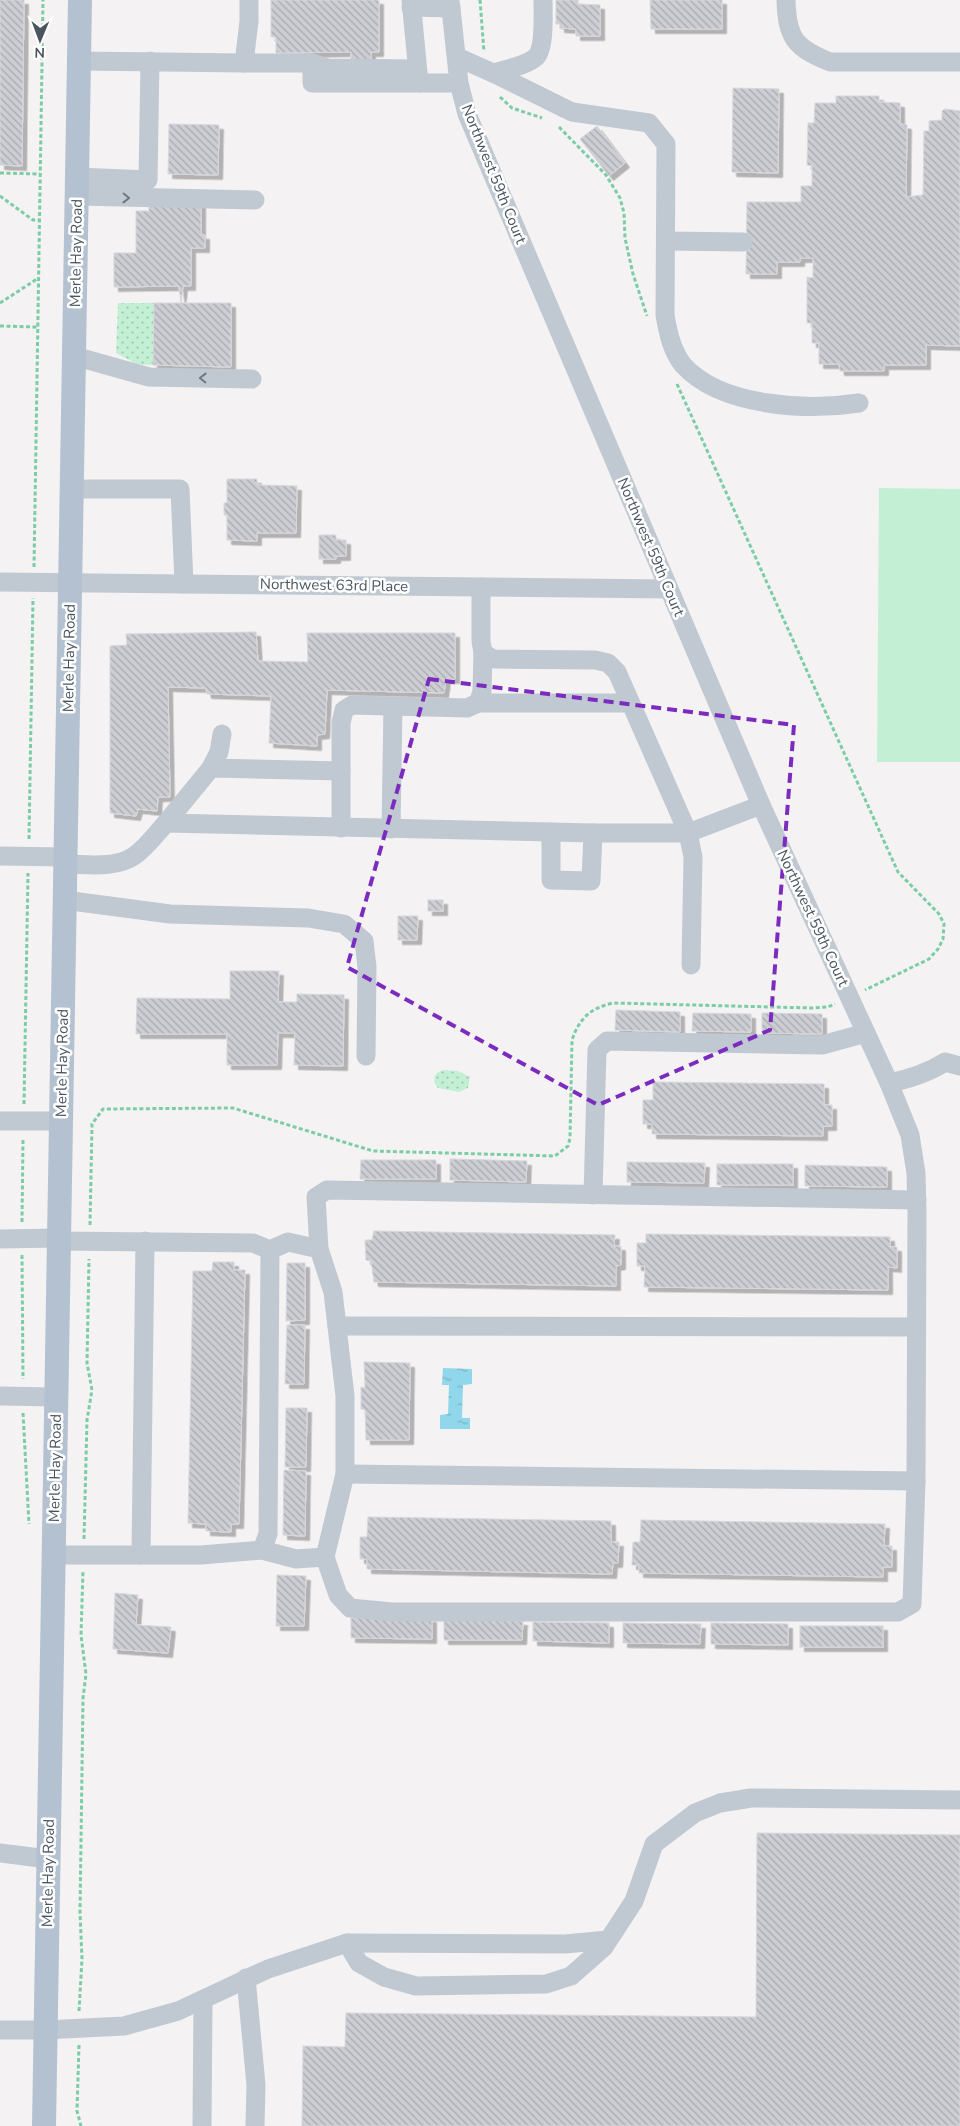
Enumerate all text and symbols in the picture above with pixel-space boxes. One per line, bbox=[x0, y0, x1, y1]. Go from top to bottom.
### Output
north arrow bbox=[15, 15, 65, 65]
text: N bbox=[34, 43, 45, 62]
street label: Northwest 59th Court bbox=[457, 101, 531, 247]
one-way arrow bbox=[122, 192, 130, 203]
street label: Merle Hay Road bbox=[65, 199, 87, 307]
one-way arrow bbox=[199, 373, 206, 383]
street label: Northwest 59th Court bbox=[613, 475, 690, 620]
street label: Northwest 63rd Place bbox=[260, 574, 408, 596]
street label: Merle Hay Road bbox=[58, 604, 80, 712]
street label: Northwest 59th Court bbox=[773, 846, 854, 990]
street label: Merle Hay Road bbox=[51, 1009, 73, 1117]
street label: Merle Hay Road bbox=[44, 1414, 66, 1522]
street label: Merle Hay Road bbox=[37, 1819, 59, 1927]

